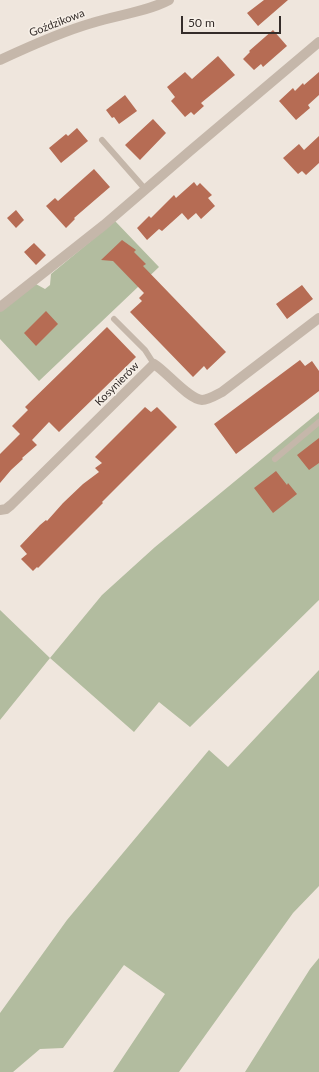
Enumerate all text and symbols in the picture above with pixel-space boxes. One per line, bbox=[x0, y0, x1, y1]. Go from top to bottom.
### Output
street label: Goździkowa bbox=[27, 6, 87, 40]
scale bar bbox=[183, 8, 283, 34]
text: 50 m bbox=[188, 15, 215, 30]
street label: Kosynierów bbox=[92, 359, 142, 409]

